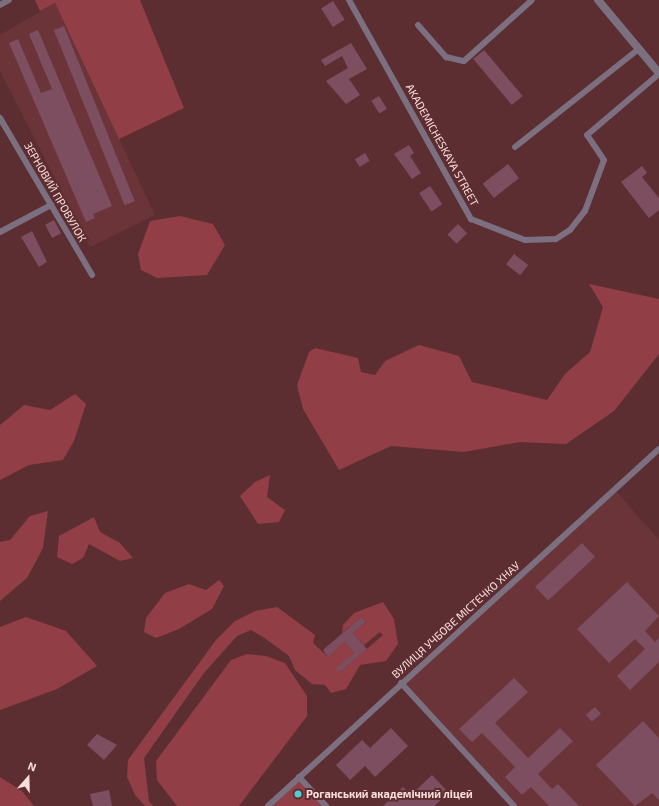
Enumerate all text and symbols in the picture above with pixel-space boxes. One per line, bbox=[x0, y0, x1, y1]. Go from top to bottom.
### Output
street label: AKADEMICHESKAYA STREET bbox=[403, 81, 481, 209]
street label: ЗЕРНОВИЙ ПРОВУЛОК bbox=[21, 140, 89, 244]
street label: ВУЛИЦЯ УЧБОВЕ МІСТЕЧКО ХНАУ bbox=[389, 559, 523, 681]
north arrow bbox=[8, 758, 48, 798]
text: N bbox=[26, 759, 38, 774]
place label: Роганський академічний ліцей bbox=[306, 787, 473, 801]
marker: Роганський академічний ліцей bbox=[293, 789, 303, 799]

